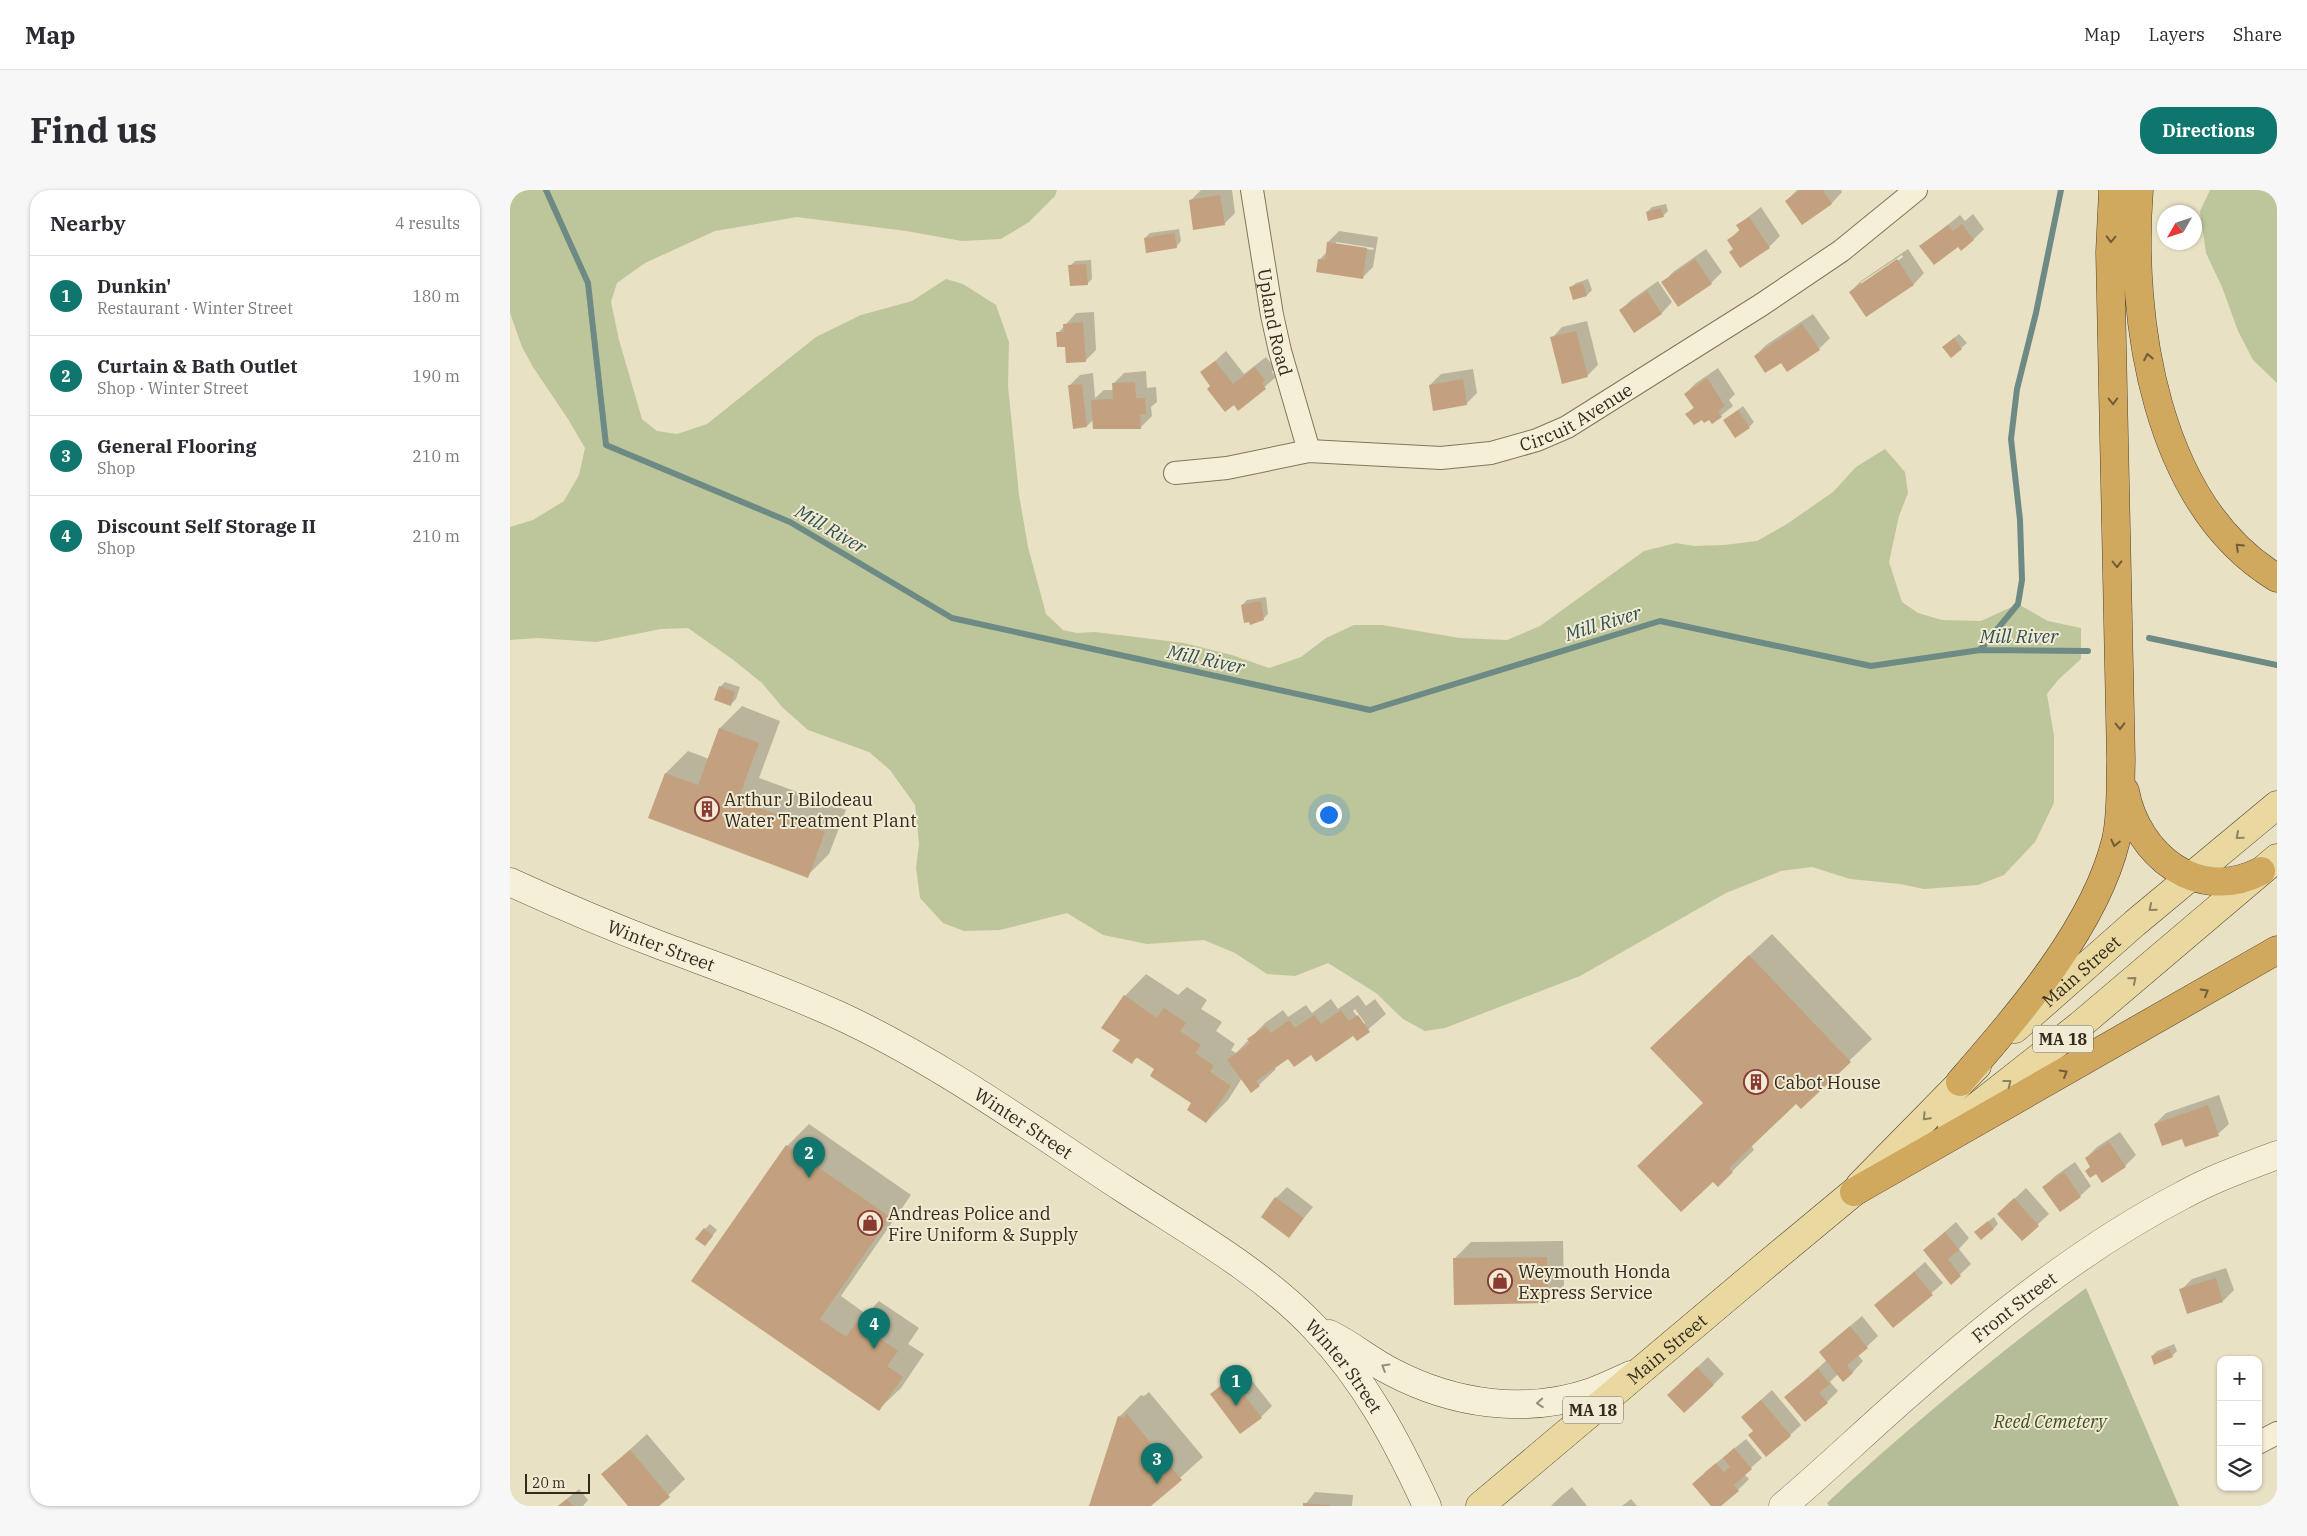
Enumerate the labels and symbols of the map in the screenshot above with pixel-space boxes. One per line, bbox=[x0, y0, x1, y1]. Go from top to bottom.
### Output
north arrow bbox=[2157, 205, 2202, 250]
one-way arrow bbox=[2105, 235, 2116, 243]
street label: Upland Road bbox=[1253, 267, 1298, 378]
one-way arrow bbox=[2143, 352, 2154, 361]
street label: Circuit Avenue bbox=[1517, 377, 1636, 456]
one-way arrow bbox=[2108, 397, 2119, 405]
water label: Mill River bbox=[790, 498, 872, 559]
one-way arrow bbox=[2236, 544, 2245, 553]
one-way arrow bbox=[2112, 560, 2122, 568]
water label: Mill River bbox=[1561, 600, 1645, 646]
water label: Mill River bbox=[1979, 624, 2059, 648]
water label: Mill River bbox=[1164, 639, 1248, 679]
one-way arrow bbox=[2115, 722, 2125, 730]
place label: Arthur J Bilodeau Water Treatment Plant bbox=[724, 788, 917, 832]
building icon: Arthur J Bilodeau Water Treatment Plant bbox=[694, 796, 720, 822]
your location bbox=[1316, 802, 1342, 828]
one-way arrow bbox=[2236, 831, 2245, 840]
one-way arrow bbox=[2110, 839, 2120, 847]
one-way arrow bbox=[2149, 903, 2158, 912]
street label: Winter Street bbox=[604, 914, 718, 976]
street label: Main Street bbox=[2037, 930, 2125, 1012]
one-way arrow bbox=[2128, 976, 2137, 985]
one-way arrow bbox=[2199, 988, 2208, 998]
road number: MA 18 bbox=[2033, 1026, 2093, 1052]
building icon: Cabot House bbox=[1743, 1069, 1769, 1095]
one-way arrow bbox=[2058, 1069, 2067, 1079]
place label: Cabot House bbox=[1774, 1071, 1881, 1094]
one-way arrow bbox=[2002, 1080, 2011, 1088]
street label: Winter Street bbox=[970, 1082, 1077, 1164]
one-way arrow bbox=[1923, 1111, 1932, 1120]
pin: 2 bbox=[793, 1137, 825, 1178]
place label: Andreas Police and Fire Uniform & Supply bbox=[888, 1202, 1078, 1246]
shop icon: Andreas Police and Fire Uniform & Supply bbox=[857, 1210, 883, 1236]
place label: Weymouth Honda Express Service bbox=[1518, 1260, 1671, 1304]
street label: Front Street bbox=[1966, 1266, 2061, 1347]
shop icon: Weymouth Honda Express Service bbox=[1487, 1268, 1513, 1294]
pin: 4 bbox=[858, 1308, 890, 1349]
street label: Main Street bbox=[1622, 1309, 1711, 1389]
street label: Winter Street bbox=[1301, 1314, 1388, 1417]
one-way arrow bbox=[1381, 1364, 1390, 1374]
pin: 1 bbox=[1220, 1365, 1252, 1406]
road number: MA 18 bbox=[1563, 1396, 1623, 1424]
one-way arrow bbox=[1536, 1397, 1544, 1408]
park label: Reed Cemetery bbox=[1993, 1410, 2108, 1433]
pin: 3 bbox=[1141, 1443, 1173, 1484]
scale bar bbox=[525, 1471, 590, 1494]

